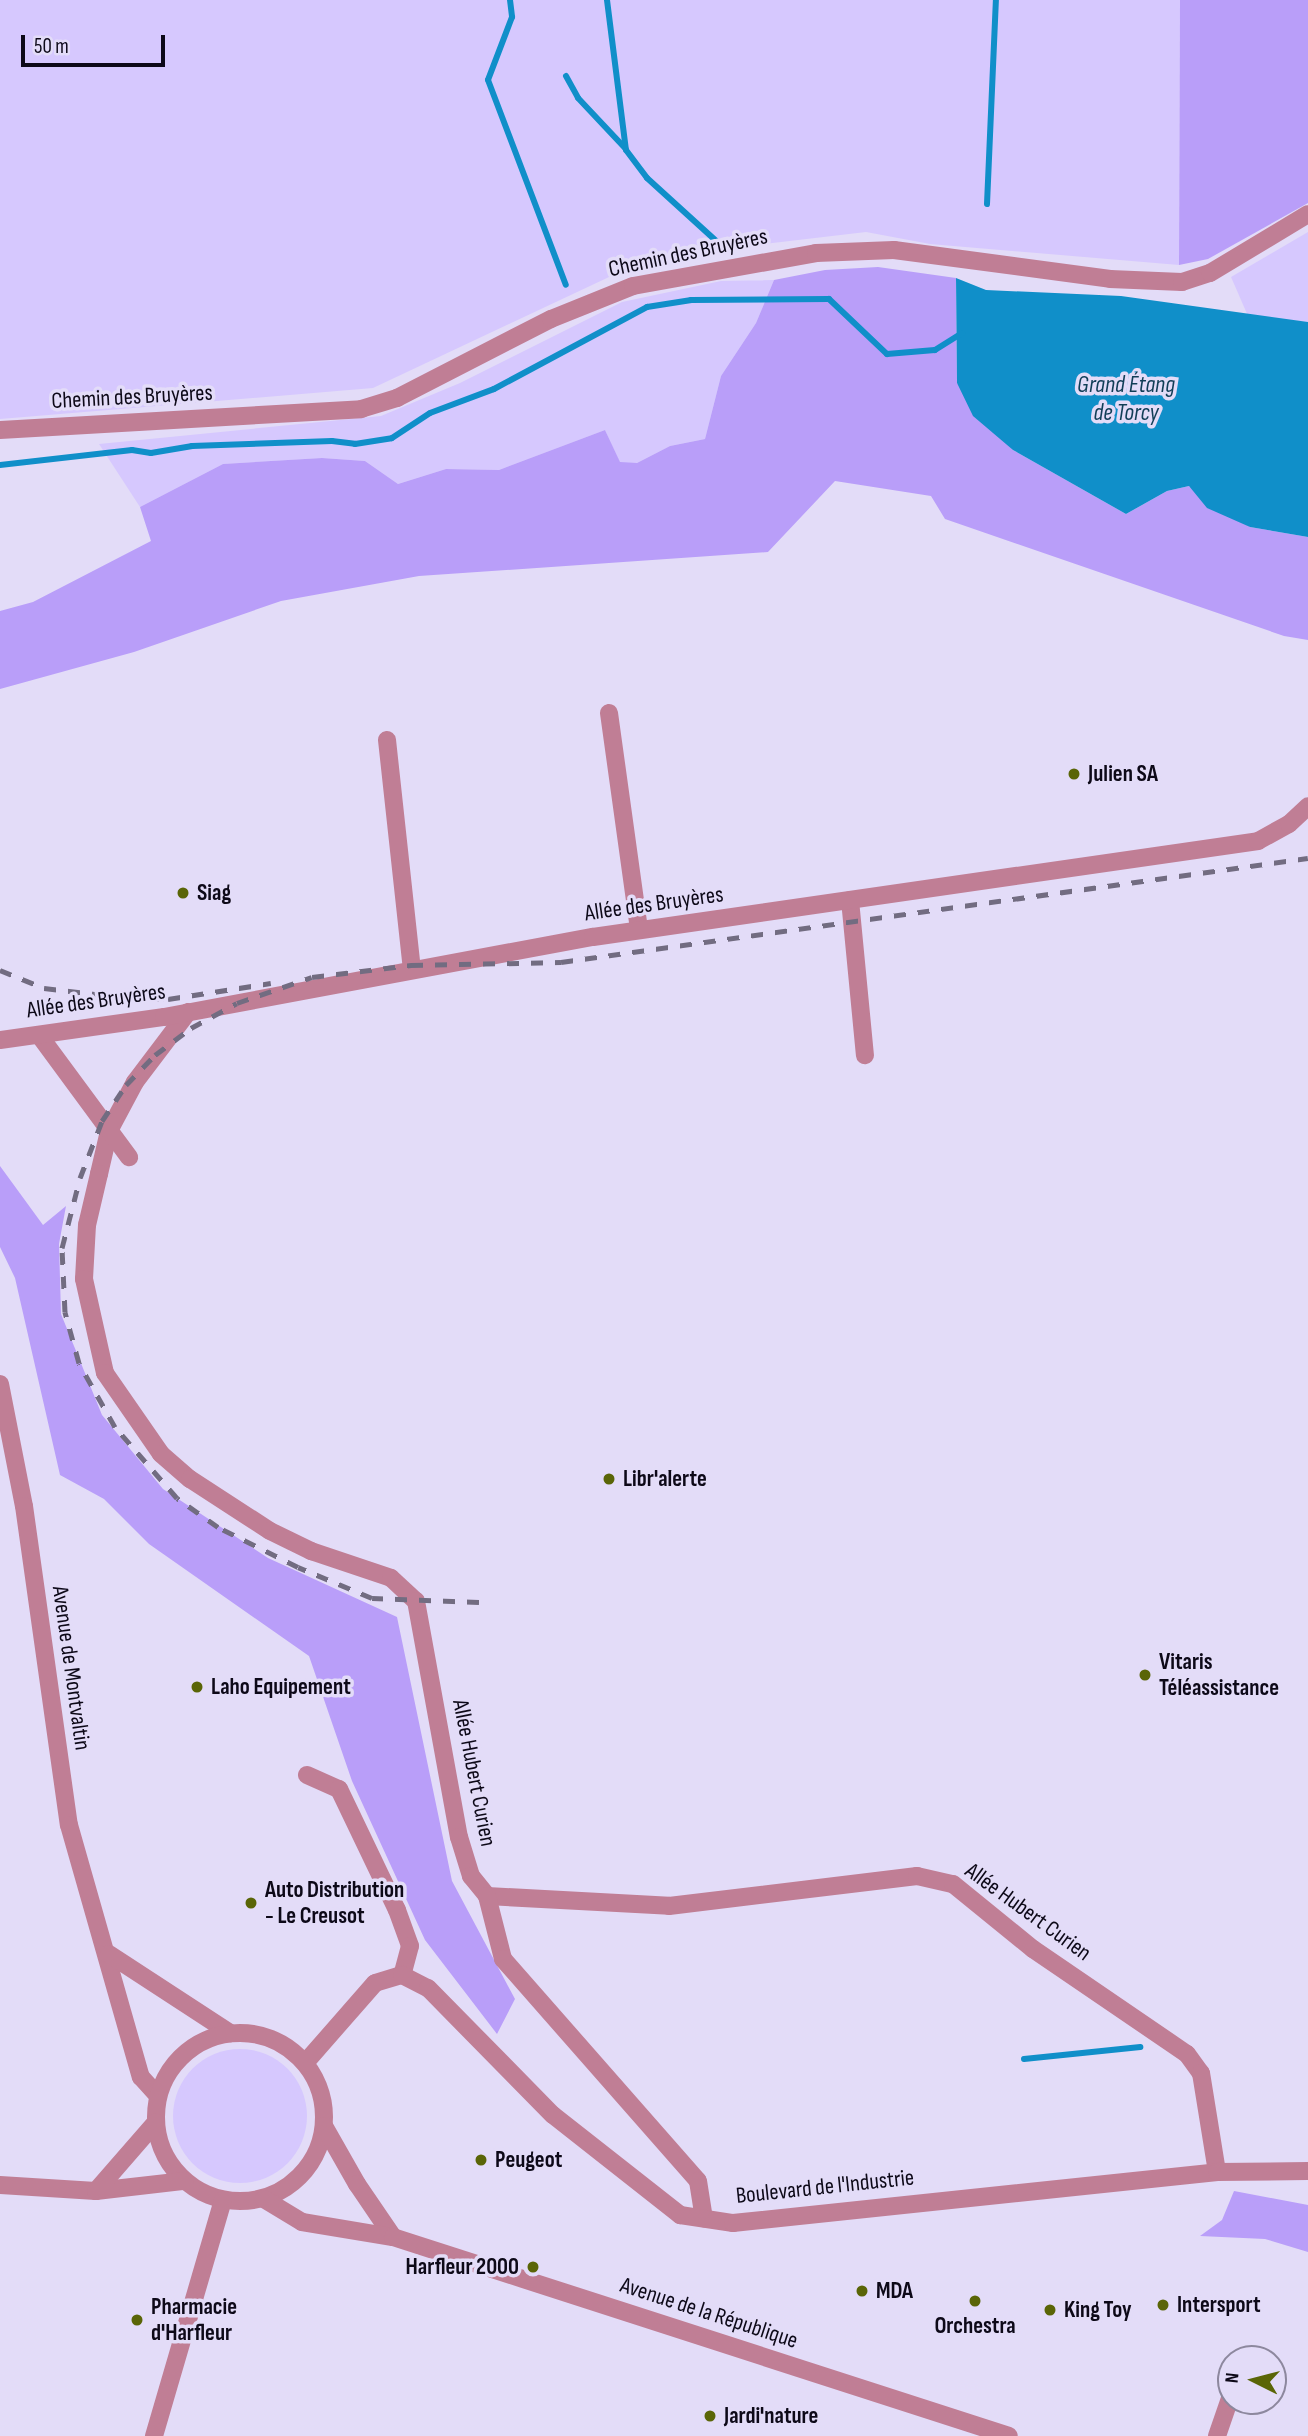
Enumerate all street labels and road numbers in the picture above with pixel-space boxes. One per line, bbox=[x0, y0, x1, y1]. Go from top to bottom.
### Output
street label: Chemin des Bruyères bbox=[606, 223, 770, 283]
street label: Chemin des Bruyères bbox=[51, 379, 213, 415]
street label: Allée des Bruyères bbox=[583, 881, 725, 927]
street label: Allée des Bruyères bbox=[25, 978, 167, 1024]
street label: Avenue de Montvaltin bbox=[46, 1584, 96, 1752]
street label: Allée Hubert Curien bbox=[446, 1697, 502, 1849]
street label: Allée Hubert Curien bbox=[960, 1857, 1096, 1967]
street label: Boulevard de l'Industrie bbox=[734, 2164, 916, 2210]
street label: Avenue de la République bbox=[617, 2271, 801, 2355]

